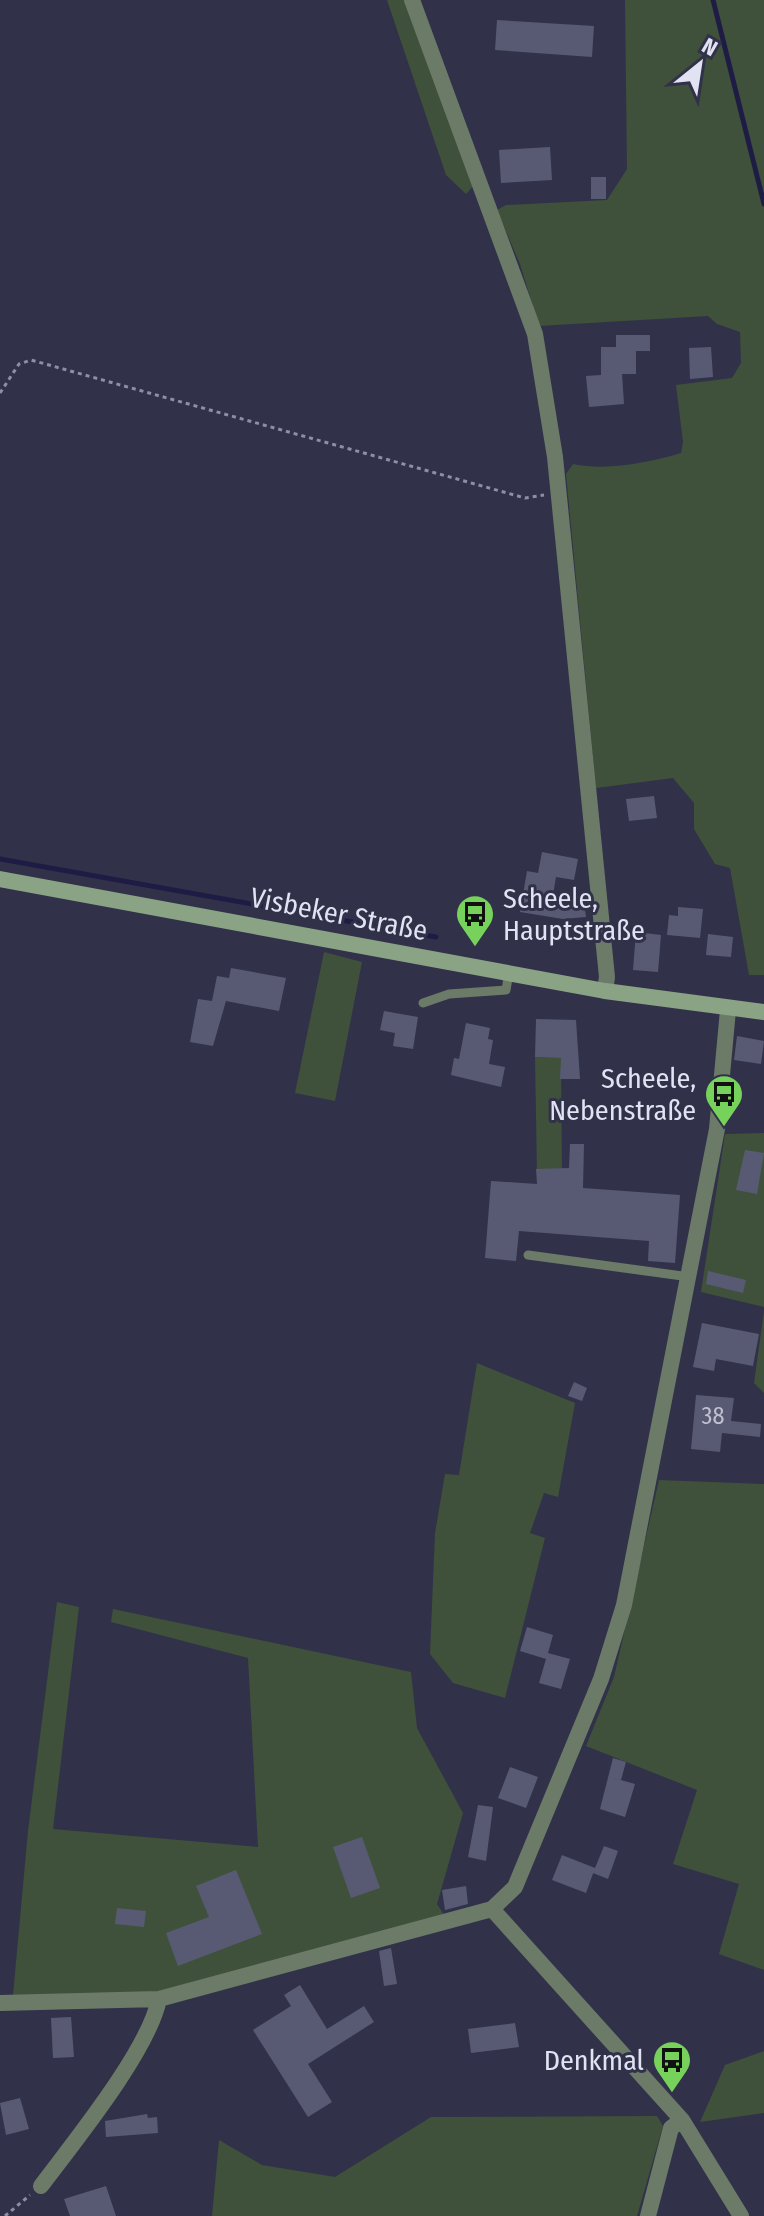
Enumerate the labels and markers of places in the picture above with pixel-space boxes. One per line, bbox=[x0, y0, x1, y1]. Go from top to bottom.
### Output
place label: Scheele, Hauptstraße bbox=[503, 882, 645, 947]
bus stop icon: Scheele, Hauptstraße bbox=[454, 893, 496, 948]
place label: Scheele, Nebenstraße bbox=[549, 1062, 696, 1127]
bus stop icon: Scheele, Nebenstraße bbox=[703, 1073, 745, 1128]
bus stop icon: Denkmal bbox=[651, 2039, 693, 2094]
place label: Denkmal bbox=[544, 2044, 644, 2077]

